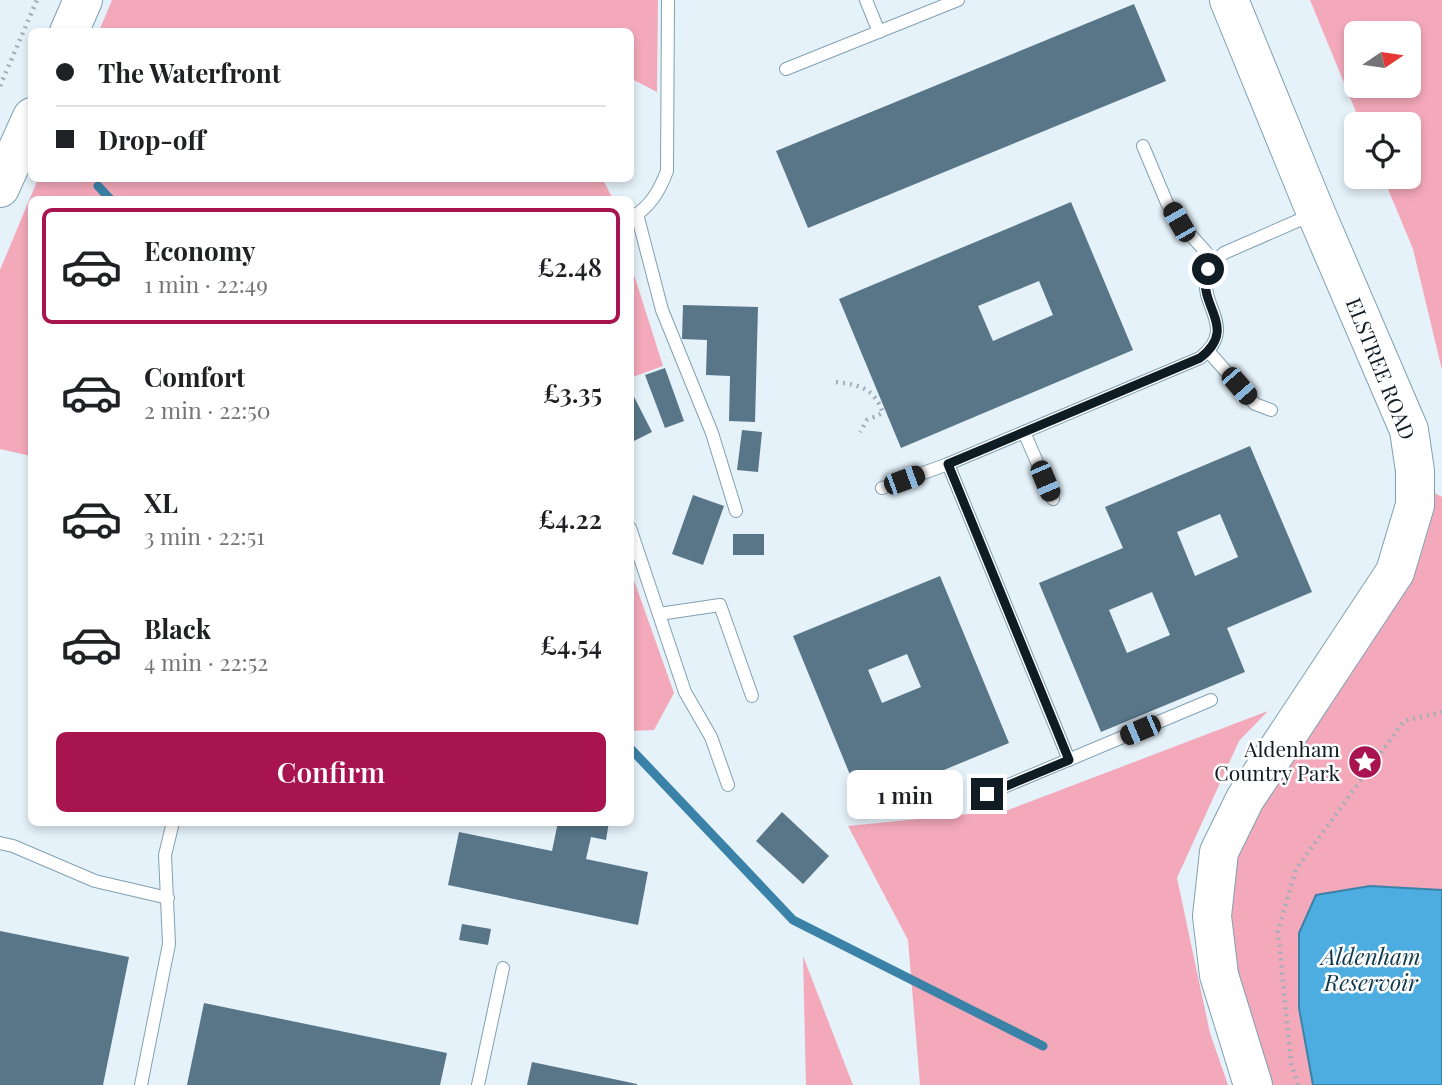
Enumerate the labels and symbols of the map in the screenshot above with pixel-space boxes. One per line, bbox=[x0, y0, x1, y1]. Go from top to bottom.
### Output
north arrow bbox=[1344, 21, 1421, 98]
car bbox=[1160, 199, 1199, 245]
route start bbox=[1192, 253, 1224, 285]
street label: ELSTREE ROAD bbox=[1341, 293, 1423, 443]
car bbox=[1218, 363, 1261, 409]
car bbox=[1028, 458, 1063, 504]
car bbox=[881, 463, 928, 497]
car bbox=[1117, 712, 1164, 748]
place label: Aldenham Country Park bbox=[1214, 734, 1340, 786]
place icon: Aldenham Country Park bbox=[1346, 743, 1384, 781]
callout: 1 min bbox=[847, 770, 962, 818]
route end bbox=[971, 778, 1003, 810]
water label: Aldenham Reservoir bbox=[1319, 940, 1421, 997]

